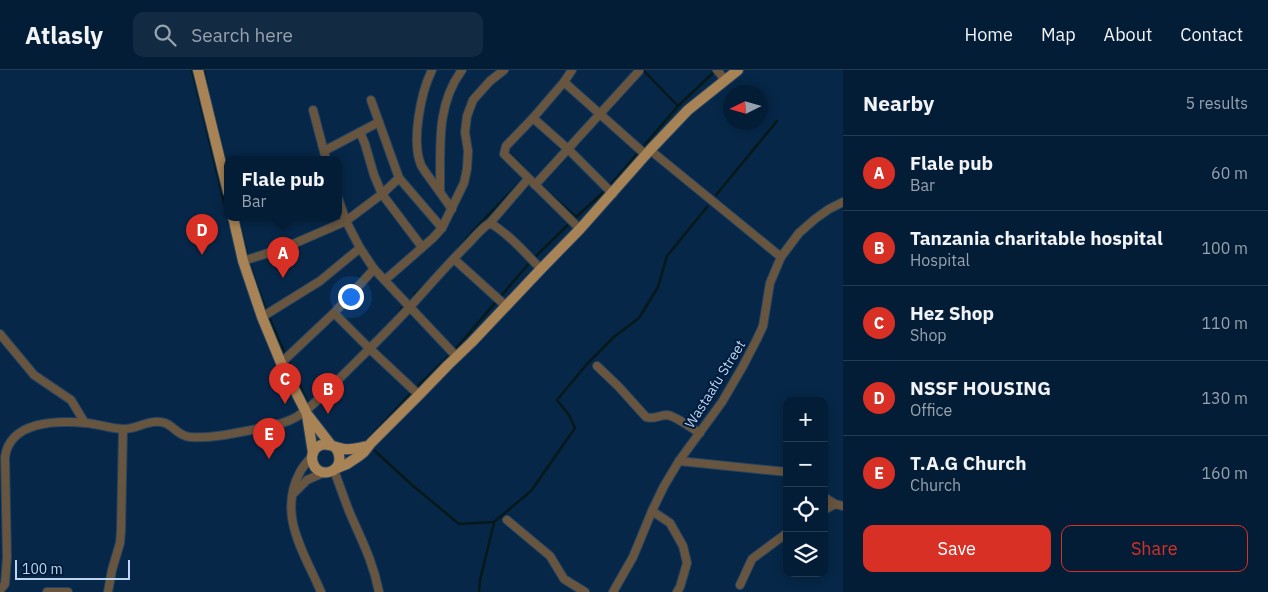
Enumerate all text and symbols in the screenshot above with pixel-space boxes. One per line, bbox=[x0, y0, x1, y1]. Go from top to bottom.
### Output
search box bbox=[133, 12, 483, 57]
text: Atlasly bbox=[25, 19, 103, 51]
icon: search bbox=[151, 21, 179, 49]
text: Search here bbox=[191, 23, 293, 47]
text: Home bbox=[965, 23, 1013, 46]
text: Map bbox=[1041, 23, 1076, 46]
text: About bbox=[1104, 23, 1152, 46]
text: Contact bbox=[1180, 23, 1243, 46]
north arrow bbox=[723, 85, 768, 130]
text: Nearby bbox=[863, 89, 934, 117]
text: 5 results bbox=[1185, 93, 1248, 113]
text: Flale pub bbox=[910, 151, 993, 175]
popup bbox=[224, 156, 342, 221]
text: A bbox=[874, 163, 884, 183]
text: 60 m bbox=[1211, 163, 1248, 183]
text: Flale pub bbox=[241, 167, 325, 191]
text: Bar bbox=[910, 175, 935, 195]
text: Bar bbox=[241, 191, 266, 211]
pin: D bbox=[186, 214, 218, 255]
text: Tanzania charitable hospital bbox=[910, 226, 1163, 250]
pin: A bbox=[267, 237, 299, 278]
text: B bbox=[874, 238, 884, 258]
text: 100 m bbox=[1201, 238, 1248, 258]
text: Hospital bbox=[910, 250, 970, 270]
your location bbox=[338, 284, 364, 310]
text: Hez Shop bbox=[910, 301, 994, 325]
text: C bbox=[874, 313, 884, 333]
text: 110 m bbox=[1201, 313, 1248, 333]
text: Shop bbox=[910, 325, 947, 345]
street label: Wastaafu Street bbox=[681, 337, 749, 431]
pin: C bbox=[269, 363, 301, 404]
pin: B bbox=[312, 373, 344, 414]
text: NSSF HOUSING bbox=[910, 376, 1051, 400]
text: D bbox=[873, 388, 885, 408]
text: 130 m bbox=[1201, 388, 1248, 408]
map controls bbox=[783, 397, 828, 577]
button: + bbox=[783, 397, 828, 442]
text: Office bbox=[910, 400, 952, 420]
pin: E bbox=[253, 418, 285, 459]
button: − bbox=[783, 442, 828, 487]
text: T.A.G Church bbox=[910, 451, 1026, 475]
text: E bbox=[874, 463, 884, 483]
text: 160 m bbox=[1201, 463, 1248, 483]
text: Church bbox=[910, 475, 961, 495]
button: locate bbox=[783, 487, 828, 532]
button: Save bbox=[863, 525, 1051, 572]
button: Share bbox=[1061, 525, 1248, 572]
button: layers bbox=[783, 532, 828, 577]
scale bar bbox=[15, 557, 130, 580]
text: 100 m bbox=[22, 560, 63, 578]

